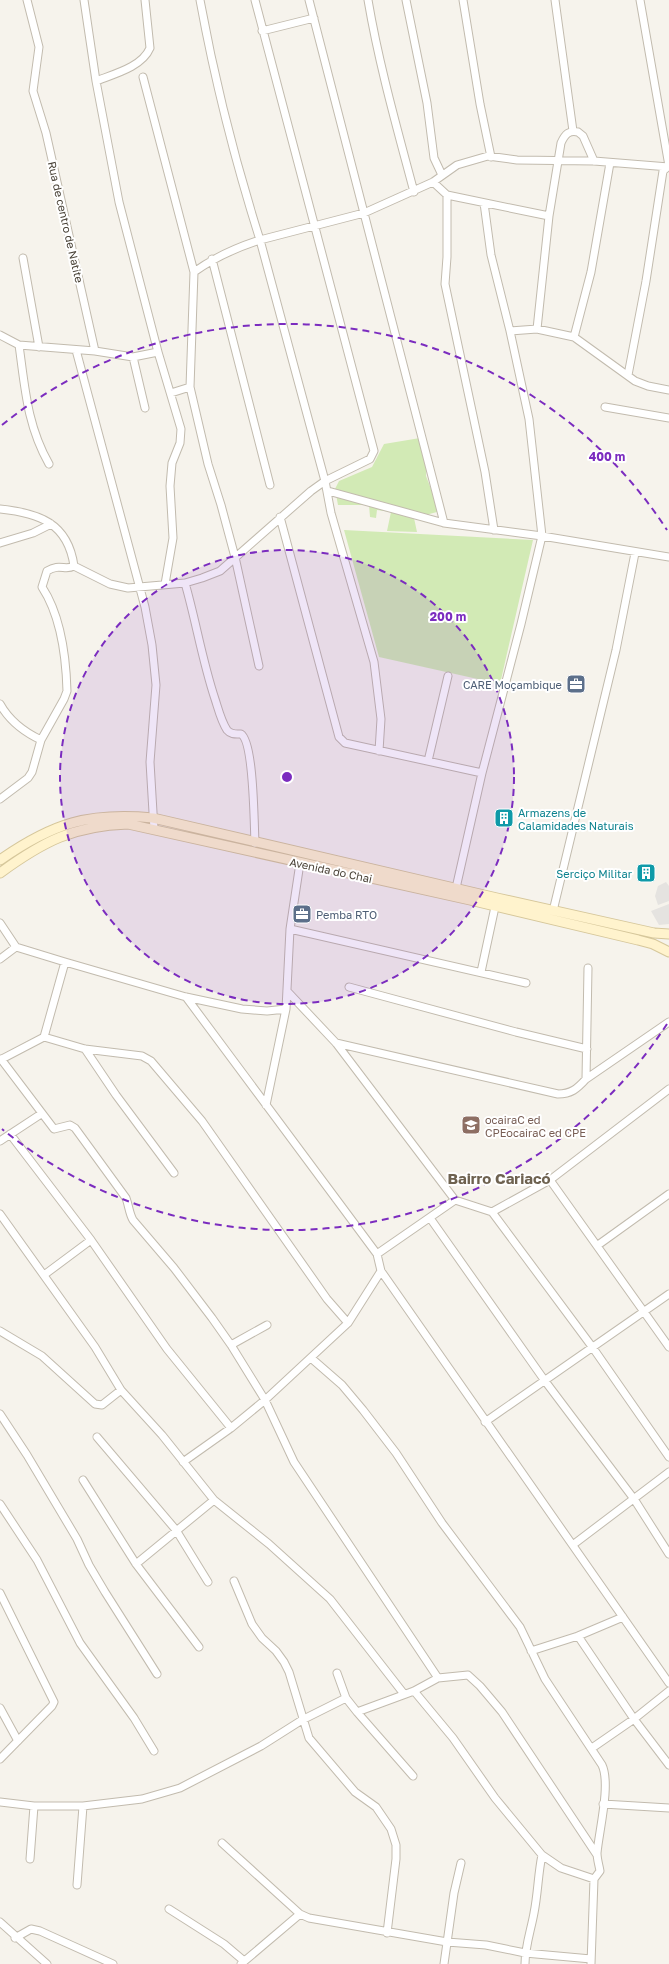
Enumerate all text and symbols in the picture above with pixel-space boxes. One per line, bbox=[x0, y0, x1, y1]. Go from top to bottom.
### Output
street label: Rua de centro de Natite bbox=[46, 160, 86, 284]
text: 400 m bbox=[589, 449, 625, 464]
text: 200 m bbox=[430, 609, 466, 624]
office icon: CARE Moçambique bbox=[565, 673, 587, 695]
place label: CARE Moçambique bbox=[463, 678, 562, 691]
centre of rings bbox=[280, 770, 294, 784]
place label: Armazens de Calamidades Naturais bbox=[518, 806, 634, 832]
building icon: Armazens de Calamidades Naturais bbox=[493, 807, 515, 829]
street label: Avenida do Chai bbox=[289, 855, 373, 885]
building icon: Serciço Militar bbox=[635, 862, 657, 884]
place label: Serciço Militar bbox=[556, 867, 633, 880]
office icon: Pemba RTO bbox=[291, 903, 313, 925]
place label: Pemba RTO bbox=[316, 908, 377, 921]
place label: ocairaC ed CPEocairaC ed CPE bbox=[485, 1113, 586, 1139]
school or university icon: ocairaC ed CPEocairaC ed CPE bbox=[460, 1114, 482, 1136]
district label: Bairro Cariacó bbox=[447, 1169, 551, 1187]

